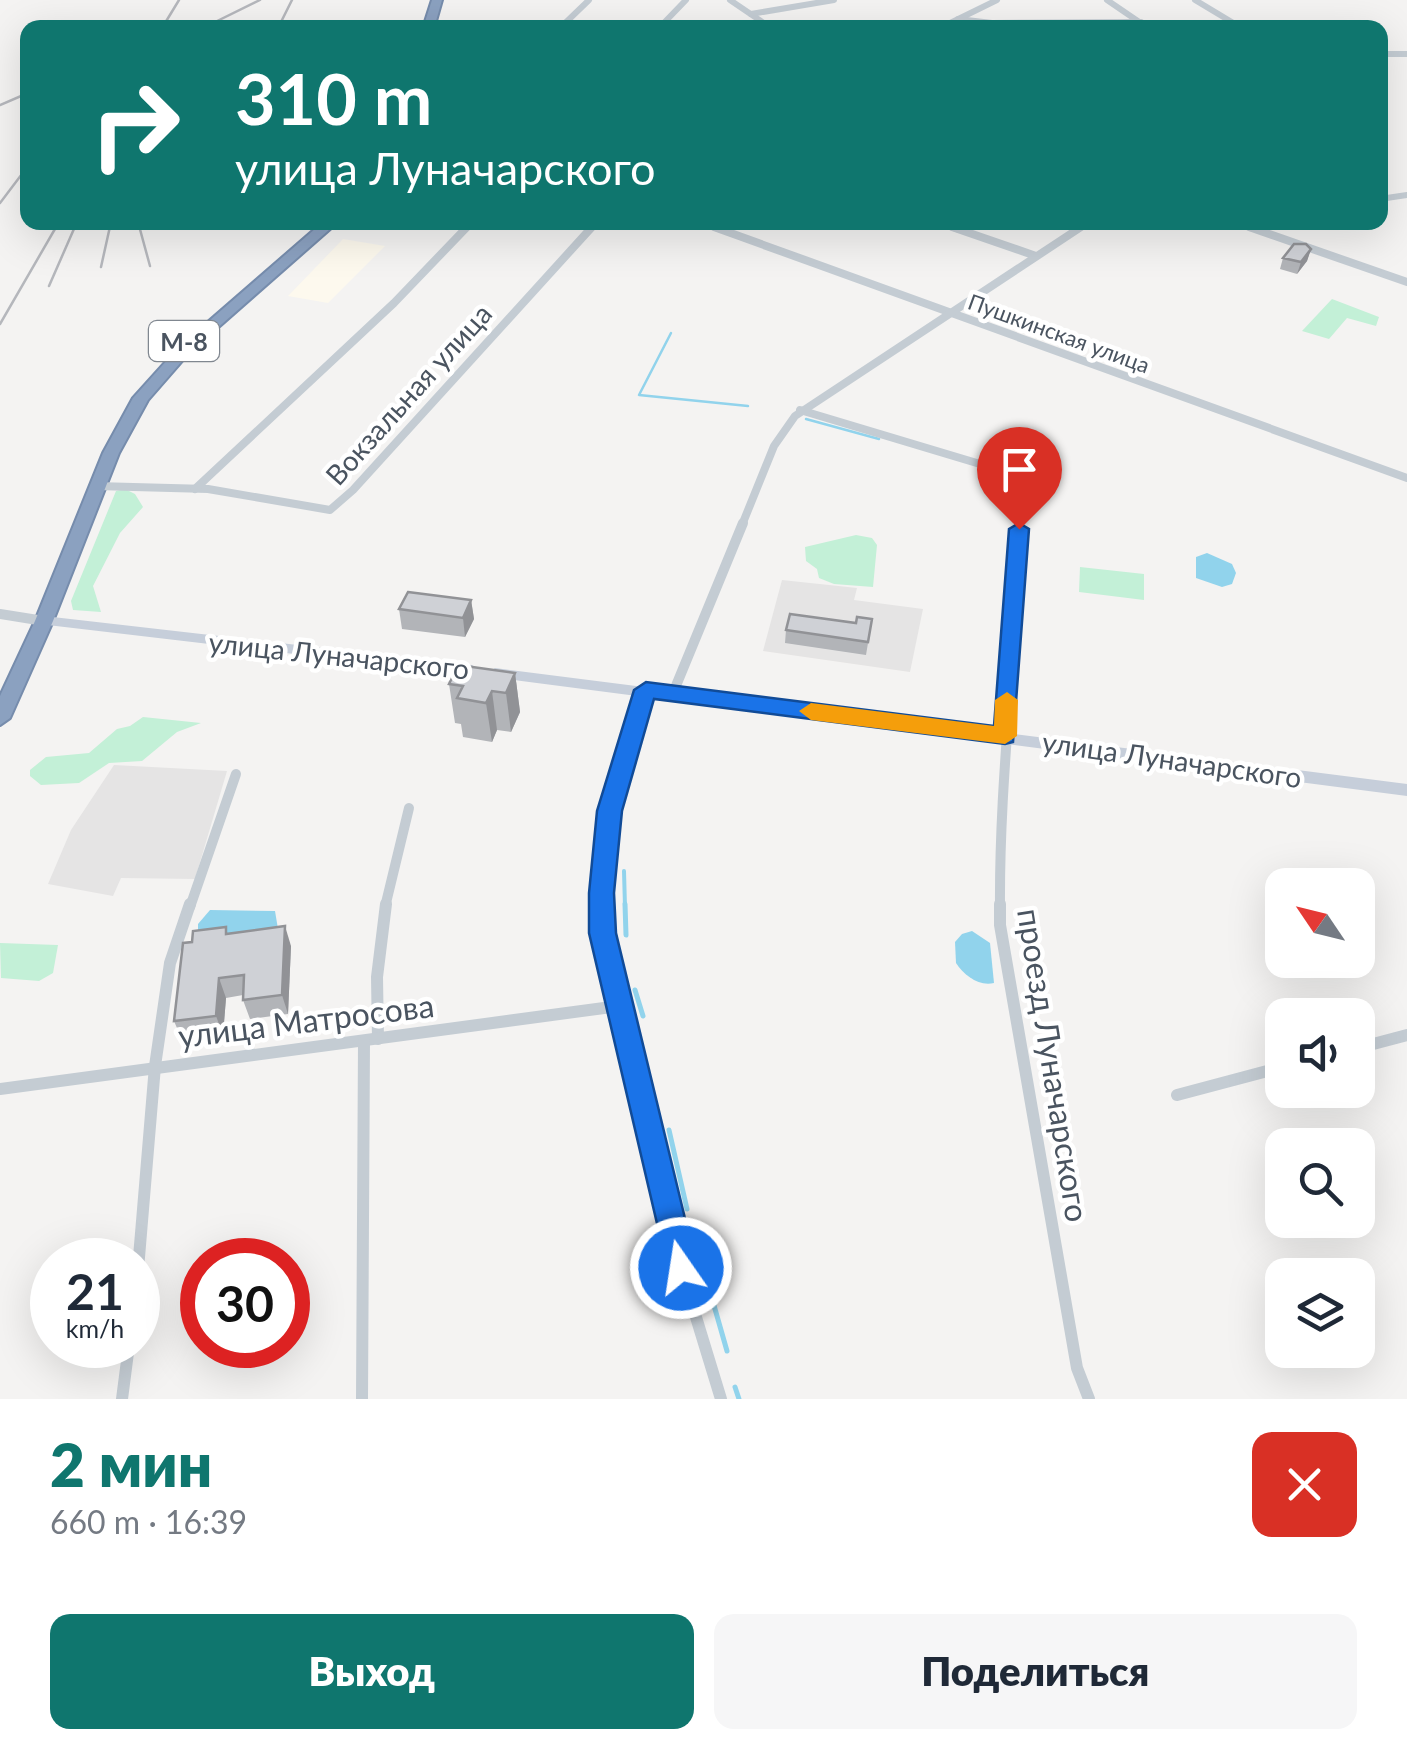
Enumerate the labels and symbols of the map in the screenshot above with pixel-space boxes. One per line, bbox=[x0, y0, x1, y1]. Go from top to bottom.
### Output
street label: Пушкинская улица bbox=[965, 288, 1153, 378]
street label: Вокзальная улица bbox=[318, 297, 498, 491]
road number: М-8 bbox=[149, 321, 219, 361]
pin bbox=[977, 427, 1062, 530]
street label: улица Луначарского bbox=[207, 624, 471, 686]
street label: улица Луначарского bbox=[1040, 724, 1304, 794]
north arrow bbox=[1265, 868, 1375, 978]
street label: проезд Луначарского bbox=[1010, 906, 1098, 1224]
street label: улица Матросова bbox=[176, 985, 436, 1055]
position arrow bbox=[629, 1216, 733, 1320]
speed limit sign: 30 bbox=[180, 1238, 310, 1368]

